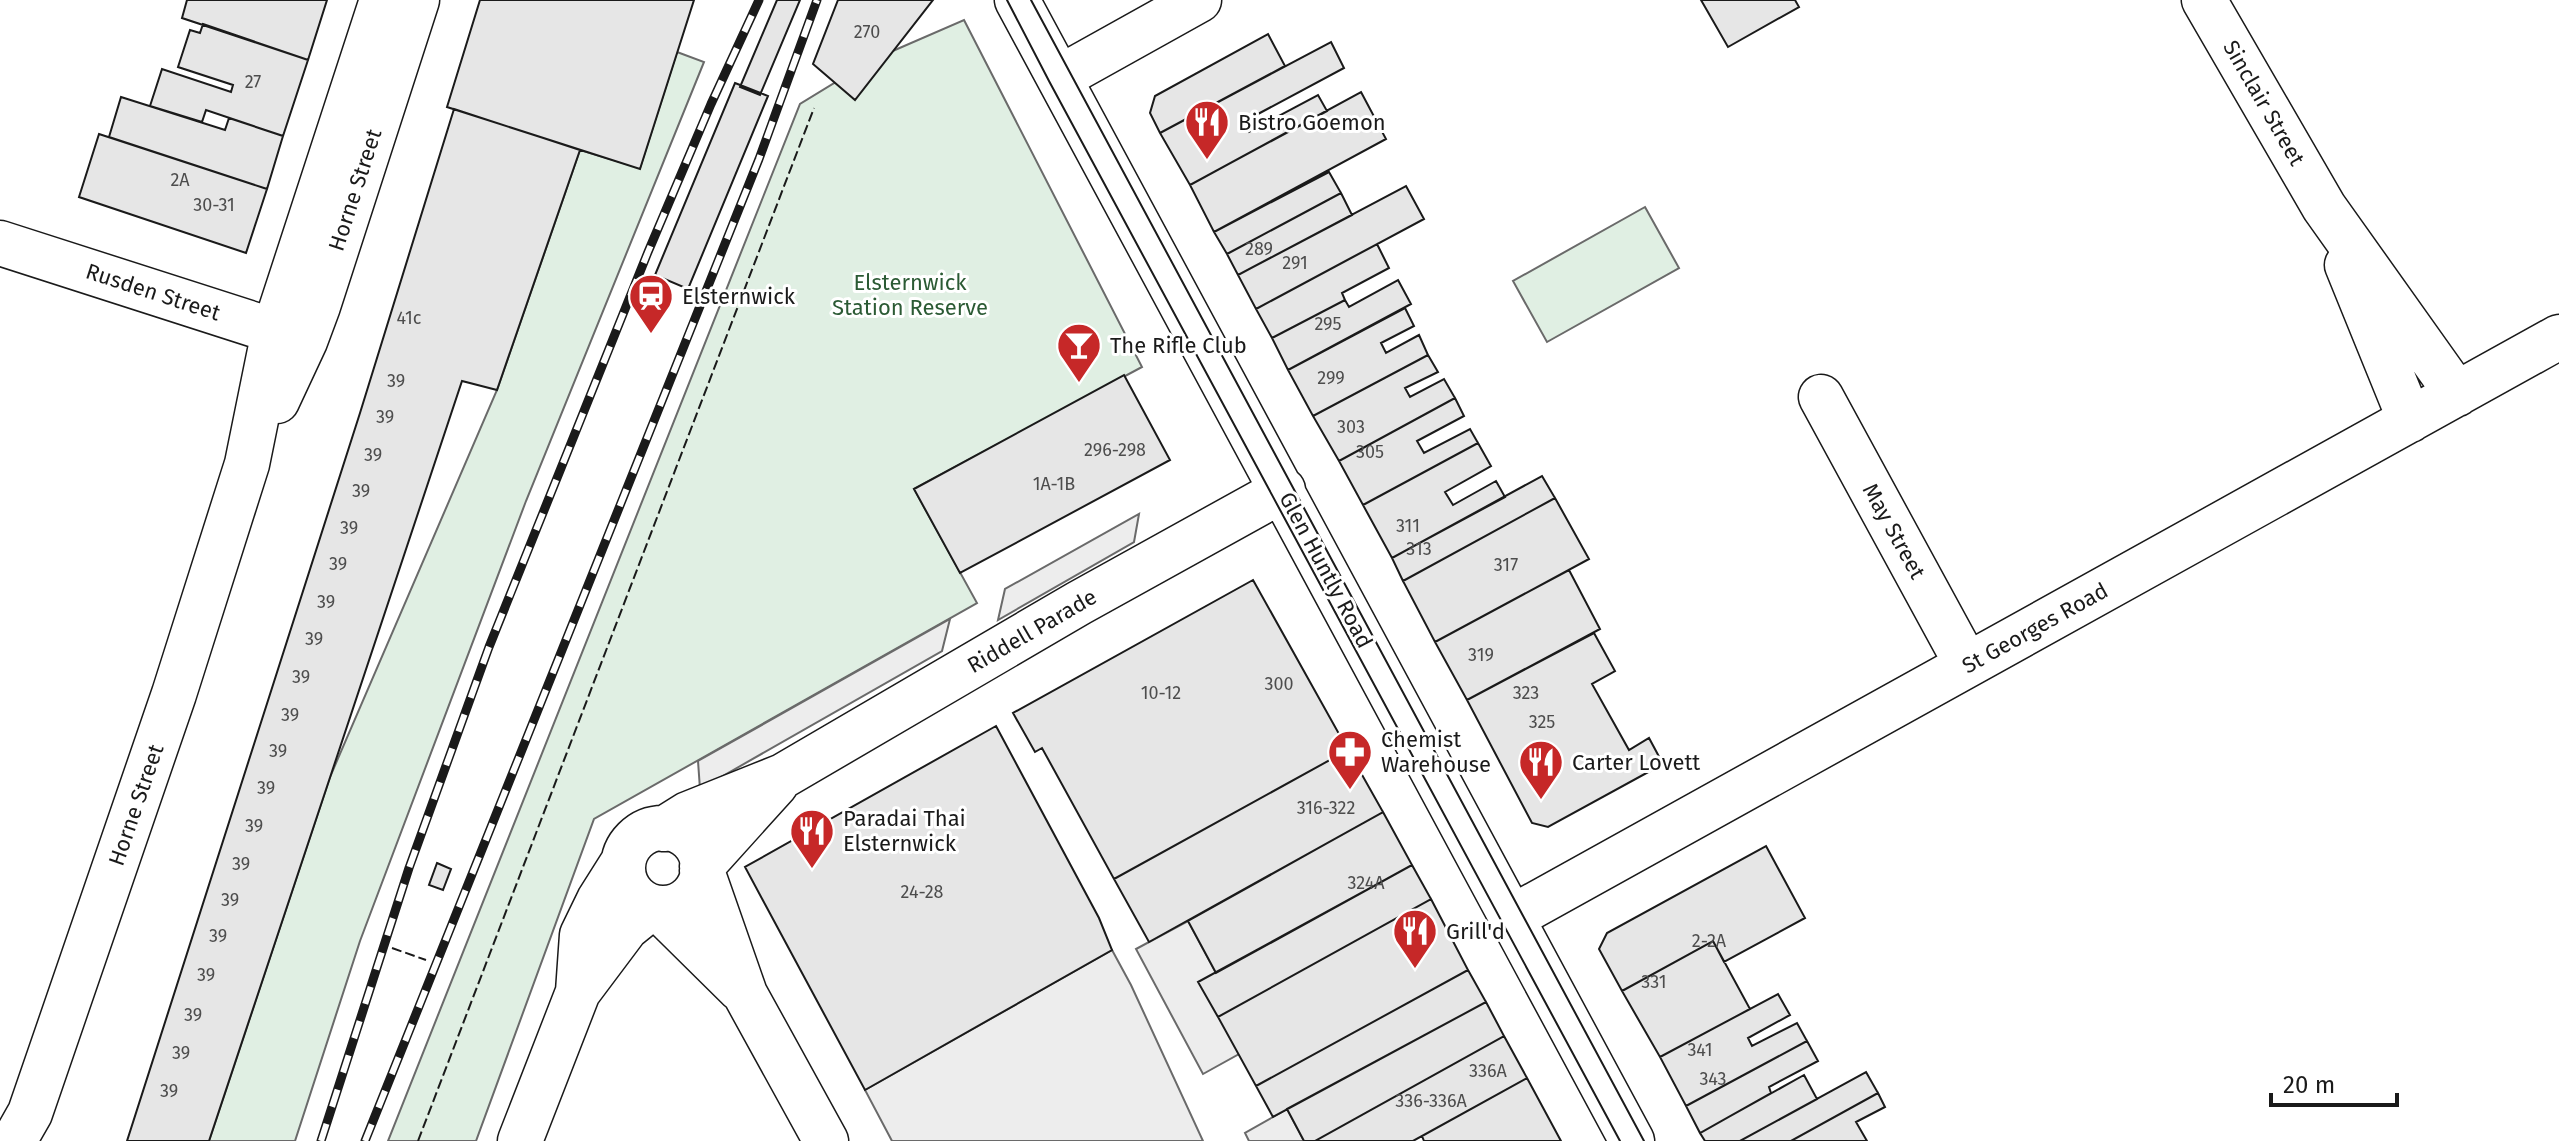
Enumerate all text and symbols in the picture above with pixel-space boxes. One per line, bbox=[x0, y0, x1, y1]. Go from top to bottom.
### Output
house number: 270 bbox=[854, 21, 880, 43]
street label: Sinclair Street bbox=[2217, 36, 2311, 170]
house number: 27 bbox=[245, 71, 261, 93]
restaurant icon: Bistro Goemon bbox=[1183, 98, 1231, 161]
place label: Bistro Goemon bbox=[1238, 109, 1386, 136]
street label: Horne Street bbox=[323, 126, 387, 254]
house number: 2A bbox=[170, 169, 190, 191]
house number: 30-31 bbox=[193, 194, 235, 216]
house number: 289 bbox=[1245, 238, 1273, 260]
house number: 291 bbox=[1282, 252, 1308, 274]
street label: Rusden Street bbox=[82, 258, 224, 326]
park label: Elsternwick Station Reserve bbox=[832, 269, 988, 321]
station icon: Elsternwick bbox=[627, 272, 675, 335]
place label: Elsternwick bbox=[682, 283, 796, 310]
house number: 41c bbox=[397, 307, 422, 329]
house number: 295 bbox=[1314, 313, 1342, 335]
bar icon: The Rifle Club bbox=[1055, 321, 1103, 384]
place label: The Rifle Club bbox=[1110, 332, 1247, 359]
house number: 299 bbox=[1317, 367, 1345, 389]
house number: 39 bbox=[387, 370, 405, 392]
house number: 39 bbox=[376, 406, 394, 428]
house number: 303 bbox=[1337, 416, 1365, 438]
house number: 296-298 bbox=[1084, 439, 1146, 461]
house number: 305 bbox=[1356, 441, 1384, 463]
house number: 39 bbox=[364, 444, 382, 466]
house number: 1A-1B bbox=[1033, 473, 1075, 495]
street label: May Street bbox=[1857, 478, 1931, 584]
house number: 39 bbox=[352, 480, 370, 502]
street label: Glen Huntly Road bbox=[1273, 487, 1379, 653]
house number: 311 bbox=[1396, 515, 1420, 537]
house number: 39 bbox=[340, 517, 358, 539]
house number: 313 bbox=[1406, 538, 1432, 560]
house number: 39 bbox=[329, 553, 347, 575]
house number: 317 bbox=[1494, 554, 1518, 576]
street label: St Georges Road bbox=[1957, 577, 2113, 679]
street label: Riddell Parade bbox=[962, 583, 1102, 679]
house number: 39 bbox=[317, 591, 335, 613]
house number: 39 bbox=[305, 628, 323, 650]
house number: 319 bbox=[1468, 644, 1494, 666]
house number: 39 bbox=[292, 666, 310, 688]
house number: 300 bbox=[1264, 673, 1294, 695]
house number: 10-12 bbox=[1141, 682, 1181, 704]
house number: 323 bbox=[1513, 682, 1539, 704]
house number: 39 bbox=[281, 704, 299, 726]
house number: 325 bbox=[1529, 711, 1555, 733]
place label: Chemist Warehouse bbox=[1381, 726, 1491, 778]
pharmacy icon: Chemist Warehouse bbox=[1326, 728, 1374, 791]
restaurant icon: Carter Lovett bbox=[1517, 738, 1565, 801]
house number: 39 bbox=[269, 740, 287, 762]
street label: Horne Street bbox=[103, 741, 169, 869]
place label: Carter Lovett bbox=[1572, 749, 1700, 776]
house number: 39 bbox=[257, 777, 275, 799]
house number: 316-322 bbox=[1297, 797, 1355, 819]
place label: Paradai Thai Elsternwick bbox=[843, 805, 966, 857]
restaurant icon: Paradai Thai Elsternwick bbox=[788, 807, 836, 870]
house number: 39 bbox=[245, 815, 263, 837]
house number: 39 bbox=[232, 853, 250, 875]
house number: 324A bbox=[1347, 872, 1385, 894]
house number: 24-28 bbox=[901, 881, 944, 903]
house number: 39 bbox=[221, 889, 239, 911]
restaurant icon: Grill'd bbox=[1391, 907, 1439, 970]
place label: Grill'd bbox=[1446, 918, 1505, 945]
house number: 39 bbox=[209, 925, 227, 947]
house number: 2-2A bbox=[1692, 930, 1727, 952]
house number: 39 bbox=[197, 964, 215, 986]
house number: 331 bbox=[1641, 971, 1667, 993]
house number: 39 bbox=[184, 1004, 202, 1026]
house number: 341 bbox=[1687, 1039, 1713, 1061]
house number: 39 bbox=[172, 1042, 190, 1064]
scale bar bbox=[2271, 1057, 2397, 1107]
house number: 336A bbox=[1469, 1060, 1508, 1082]
house number: 343 bbox=[1699, 1068, 1727, 1090]
text: 20 m bbox=[2283, 1071, 2335, 1099]
house number: 39 bbox=[160, 1080, 178, 1102]
house number: 336-336A bbox=[1395, 1090, 1467, 1112]

